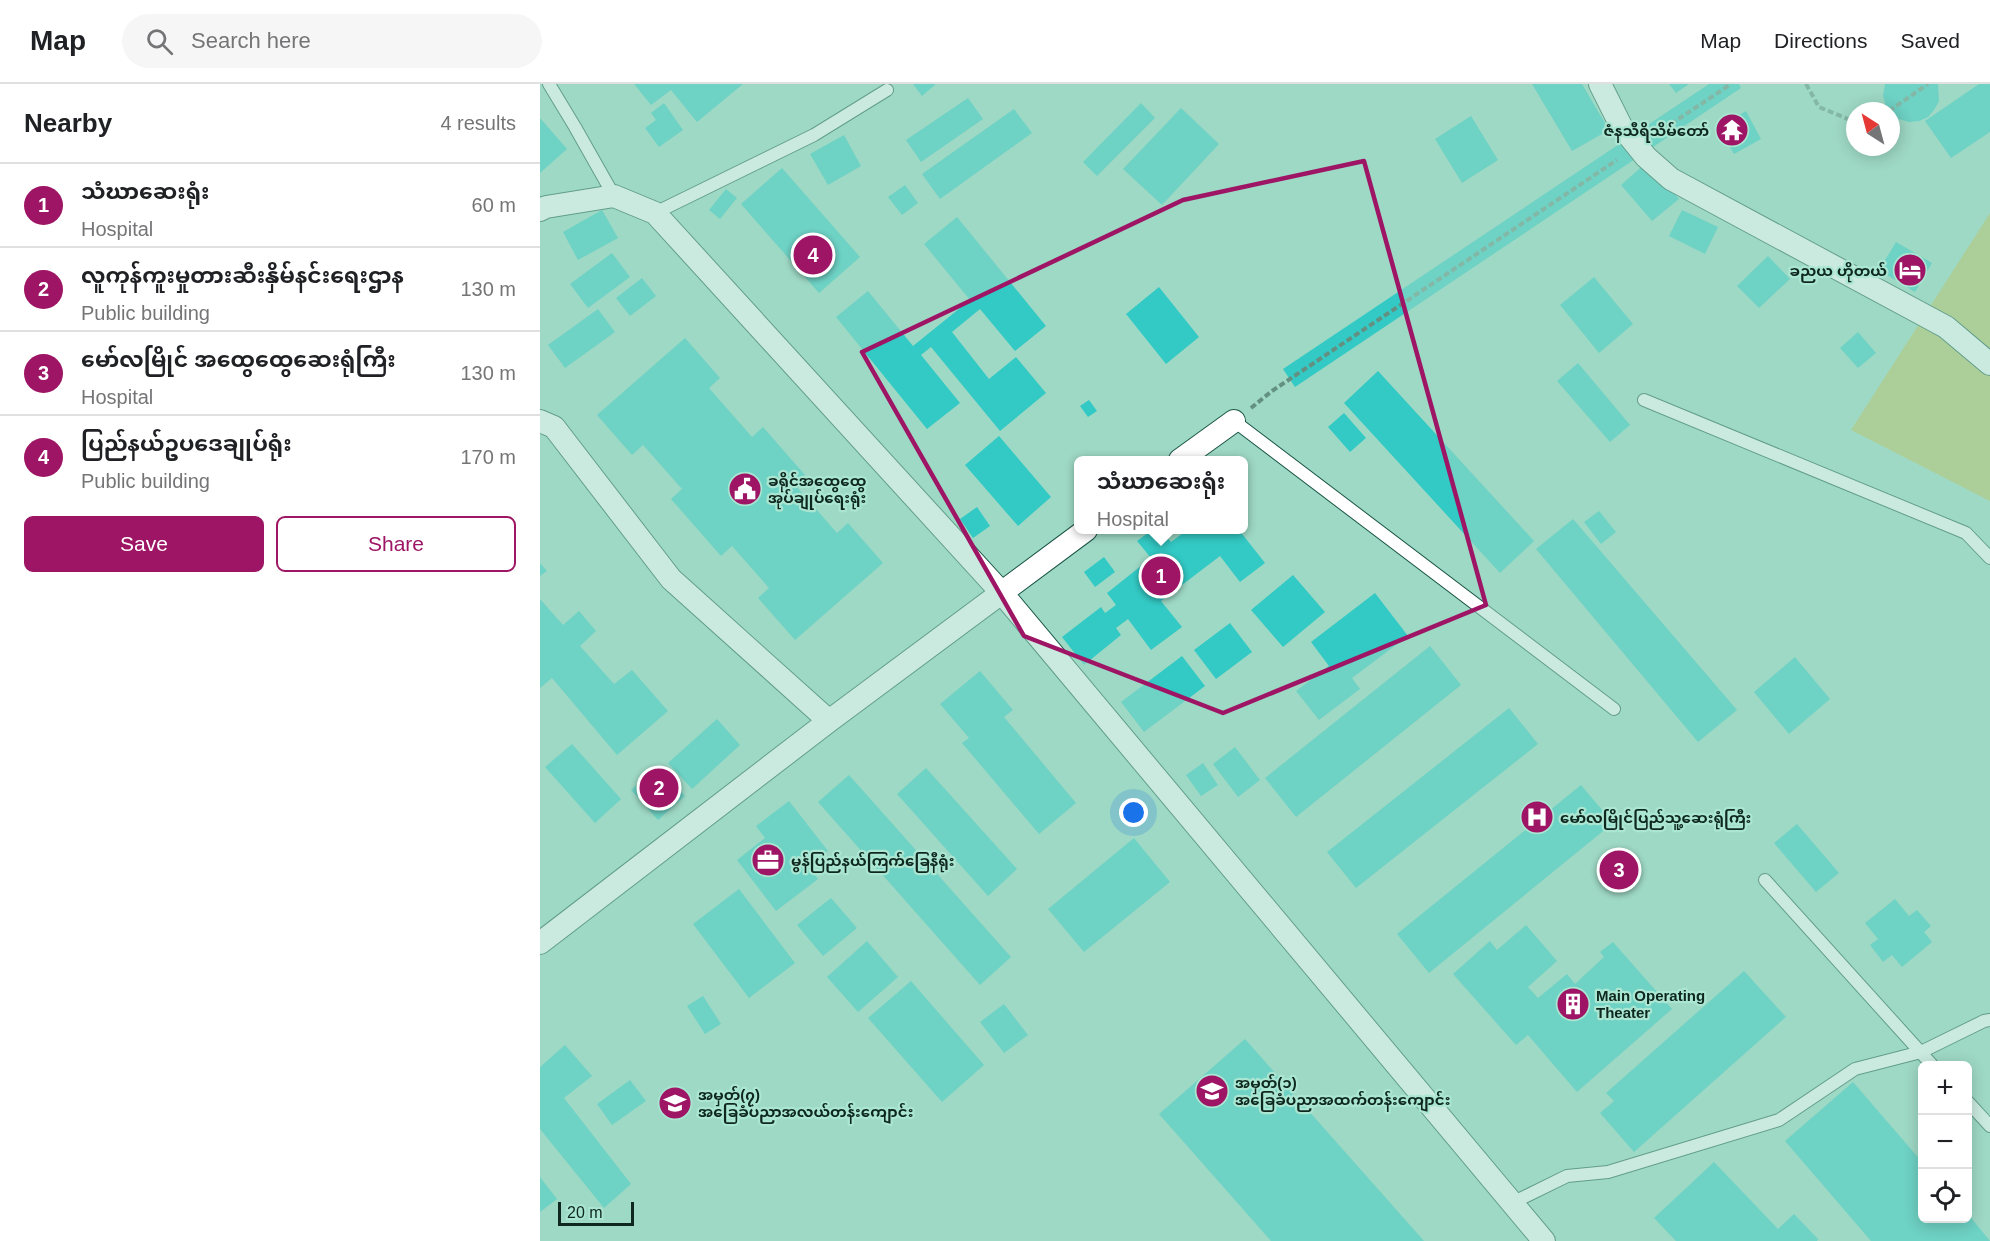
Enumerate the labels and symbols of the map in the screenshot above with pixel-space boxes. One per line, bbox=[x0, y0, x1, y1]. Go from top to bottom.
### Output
north arrow bbox=[1846, 102, 1900, 156]
temple icon: ဇံနသီရိသိမ်တော် bbox=[1714, 112, 1750, 148]
place label: ဇံနသီရိသိမ်တော် bbox=[1604, 121, 1709, 143]
pin: 4 bbox=[794, 232, 832, 278]
hotel icon: ခညယ ဟိုတယ် bbox=[1892, 252, 1928, 288]
place label: ခညယ ဟိုတယ် bbox=[1789, 261, 1887, 283]
public building icon: ခရိုင်အထွေထွေ အုပ်ချုပ်ရေးရုံး bbox=[727, 471, 763, 507]
place label: ခရိုင်အထွေထွေ အုပ်ချုပ်ရေးရုံး bbox=[768, 471, 866, 510]
pin: 1 bbox=[1142, 554, 1180, 598]
pin: 2 bbox=[640, 766, 678, 810]
your location bbox=[1119, 798, 1148, 827]
hospital icon: မော်လမြိုင်ပြည်သူ့ဆေးရုံကြီး bbox=[1519, 799, 1555, 835]
place label: မော်လမြိုင်ပြည်သူ့ဆေးရုံကြီး bbox=[1560, 808, 1751, 830]
office icon: မွန်ပြည်နယ်ကြက်ခြေနီရုံး bbox=[750, 842, 786, 878]
pin: 3 bbox=[1600, 848, 1638, 892]
place label: မွန်ပြည်နယ်ကြက်ခြေနီရုံး bbox=[791, 851, 955, 873]
building icon: Main Operating Theater bbox=[1555, 986, 1591, 1022]
place label: Main Operating Theater bbox=[1596, 987, 1705, 1021]
school or university icon: အမှတ်(၁) အခြေခံပညာအထက်တန်းကျောင်း bbox=[1194, 1073, 1230, 1109]
place label: အမှတ်(၁) အခြေခံပညာအထက်တန်းကျောင်း bbox=[1235, 1073, 1450, 1112]
school or university icon: အမှတ်(၇) အခြေခံပညာအလယ်တန်းကျောင်း bbox=[657, 1085, 693, 1121]
place label: အမှတ်(၇) အခြေခံပညာအလယ်တန်းကျောင်း bbox=[698, 1085, 913, 1124]
scale bar bbox=[558, 1199, 634, 1226]

